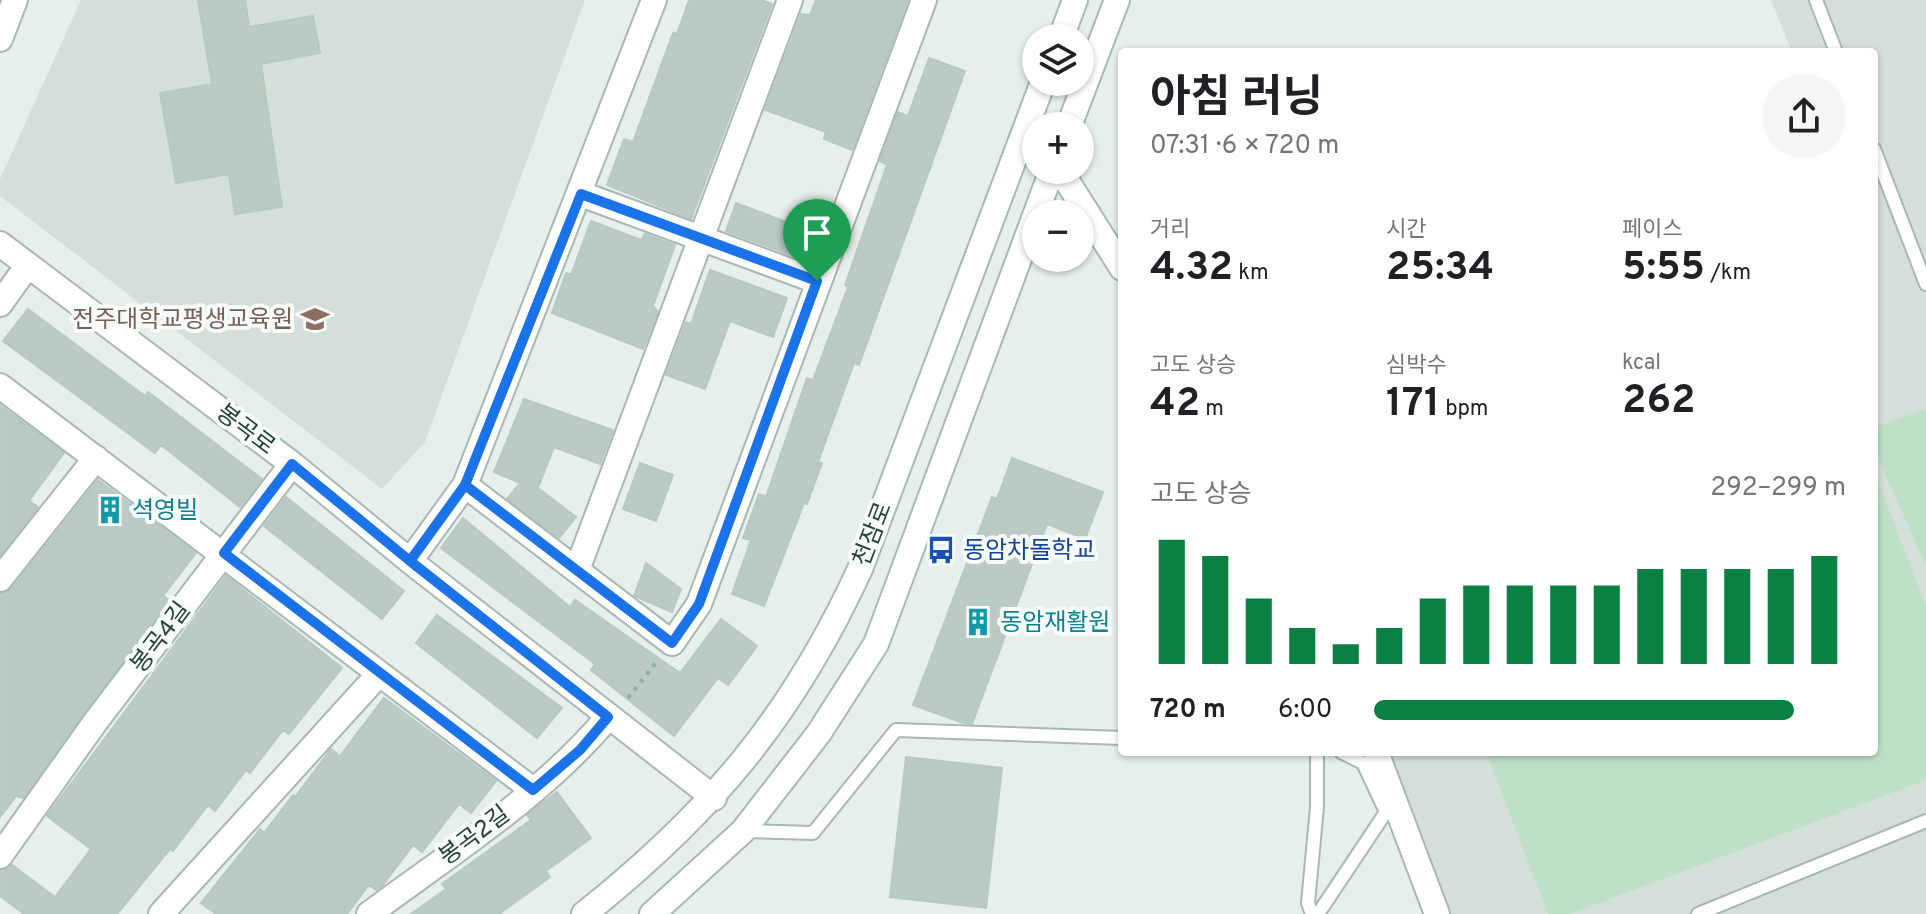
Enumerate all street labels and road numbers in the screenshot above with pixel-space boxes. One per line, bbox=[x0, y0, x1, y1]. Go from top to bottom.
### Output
street label: 봉곡로 bbox=[209, 399, 280, 463]
street label: 천잠로 bbox=[848, 498, 900, 571]
street label: 봉곡4길 bbox=[125, 597, 198, 680]
street label: 봉곡2길 bbox=[434, 800, 517, 873]

